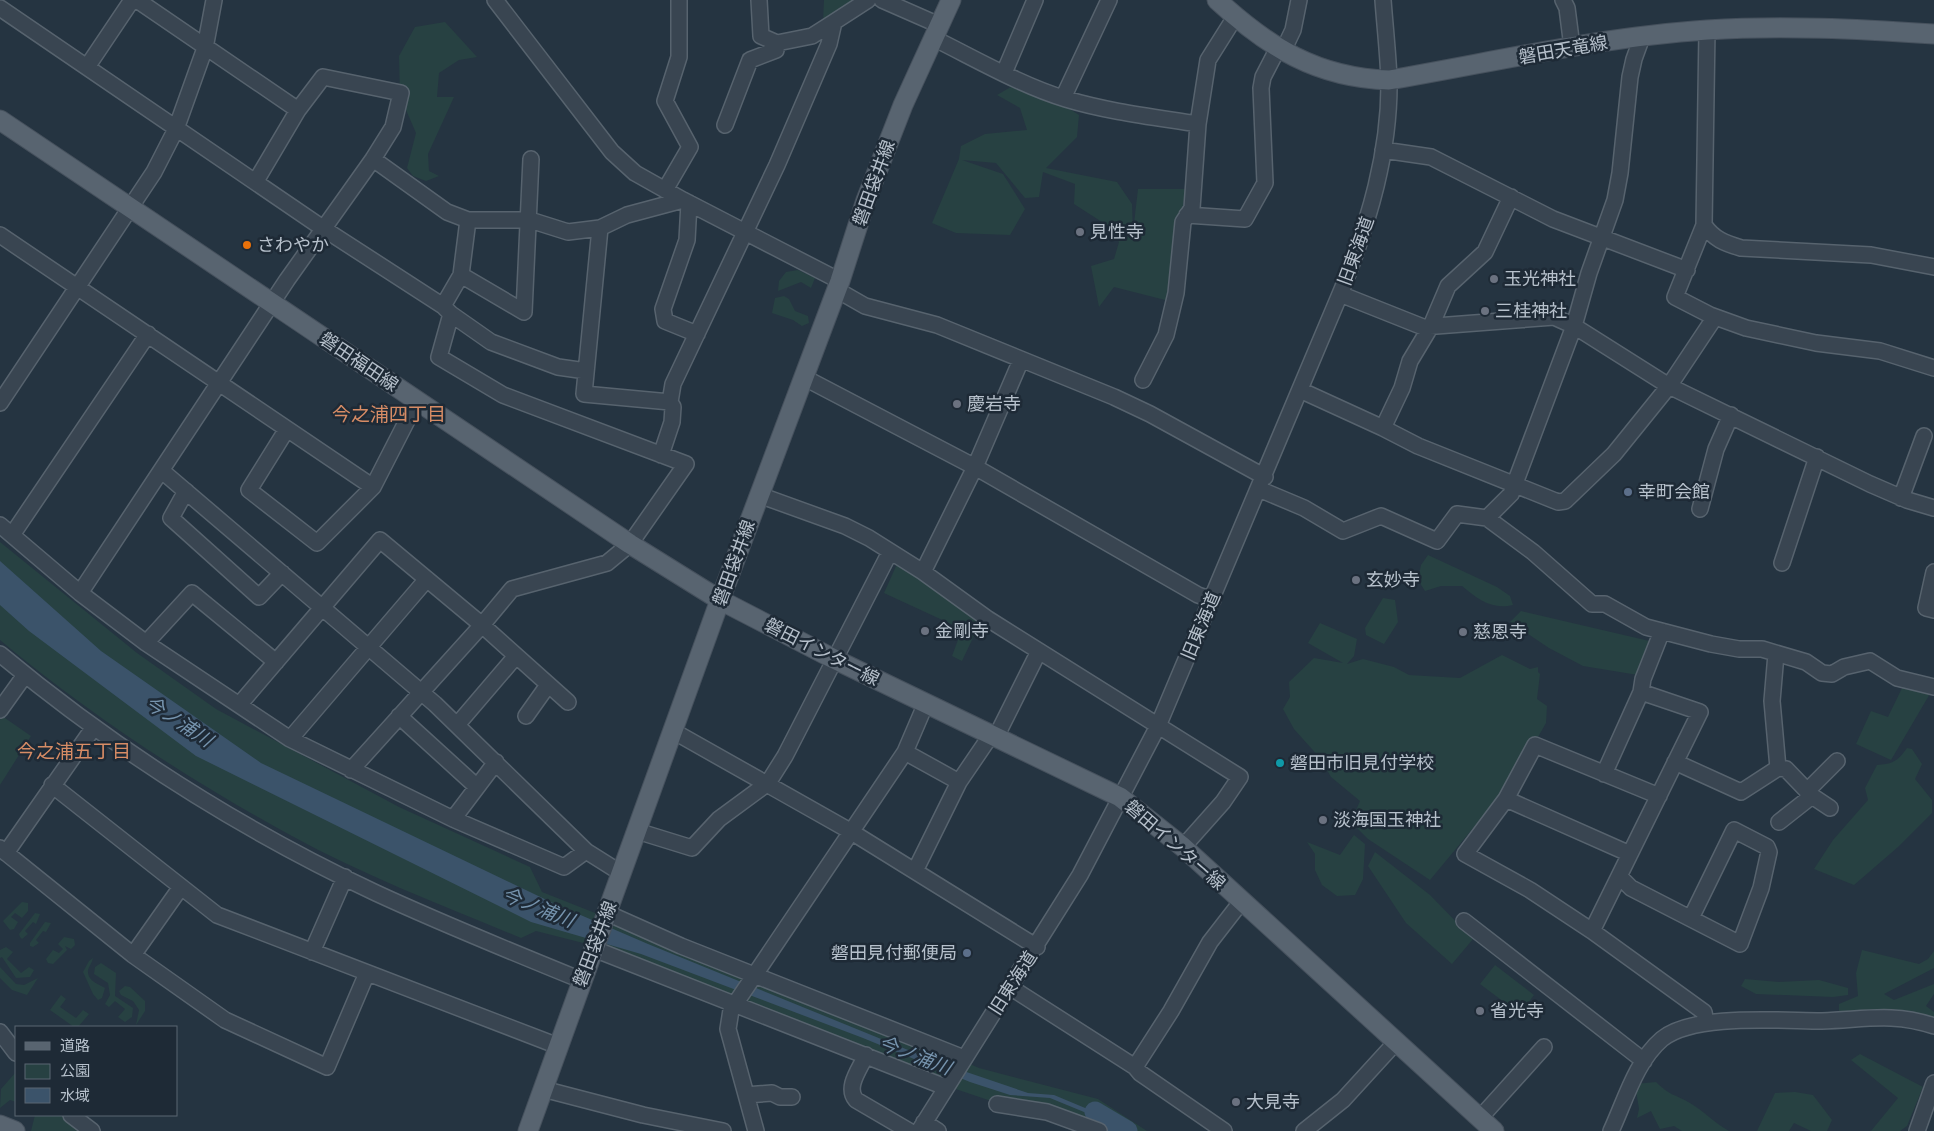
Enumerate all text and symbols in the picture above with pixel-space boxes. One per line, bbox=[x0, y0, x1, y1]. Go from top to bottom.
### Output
street label: 磐田天竜線 bbox=[1517, 30, 1609, 69]
street label: 磐田袋井線 bbox=[847, 137, 900, 229]
street label: 旧東海道 bbox=[1332, 213, 1379, 289]
place label: 見性寺 bbox=[1090, 220, 1144, 243]
marker: 見性寺 bbox=[1074, 226, 1086, 238]
place label: さわやか bbox=[257, 233, 329, 256]
marker: さわやか bbox=[241, 239, 253, 251]
place label: 玉光神社 bbox=[1504, 267, 1576, 290]
marker: 玉光神社 bbox=[1488, 273, 1500, 285]
place label: 三桂神社 bbox=[1495, 299, 1567, 322]
marker: 三桂神社 bbox=[1479, 305, 1491, 317]
street label: 磐田福田線 bbox=[316, 327, 403, 396]
place label: 慶岩寺 bbox=[967, 392, 1021, 415]
marker: 慶岩寺 bbox=[951, 398, 963, 410]
district label: 今之浦四丁目 bbox=[332, 402, 446, 426]
place label: 幸町会館 bbox=[1638, 480, 1710, 503]
marker: 幸町会館 bbox=[1622, 486, 1634, 498]
street label: 磐田袋井線 bbox=[707, 517, 760, 609]
place label: 玄妙寺 bbox=[1366, 568, 1420, 591]
marker: 玄妙寺 bbox=[1350, 574, 1362, 586]
street label: 旧東海道 bbox=[1176, 588, 1225, 663]
street label: 磐田インター線 bbox=[761, 613, 884, 690]
place label: 金剛寺 bbox=[935, 619, 989, 642]
place label: 慈恩寺 bbox=[1473, 620, 1527, 643]
marker: 金剛寺 bbox=[919, 625, 931, 637]
marker: 慈恩寺 bbox=[1457, 626, 1469, 638]
water label: 今ノ浦川 bbox=[141, 690, 219, 753]
district label: 今之浦五丁目 bbox=[17, 739, 131, 763]
place label: 磐田市旧見付学校 bbox=[1290, 751, 1434, 774]
marker: 磐田市旧見付学校 bbox=[1274, 757, 1286, 769]
street label: 磐田インター線 bbox=[1120, 795, 1230, 895]
place label: 淡海国玉神社 bbox=[1333, 808, 1441, 831]
marker: 淡海国玉神社 bbox=[1317, 814, 1329, 826]
water label: 今ノ浦川 bbox=[498, 882, 580, 933]
street label: 磐田袋井線 bbox=[568, 898, 621, 990]
place label: 磐田見付郵便局 bbox=[831, 941, 957, 964]
street label: 旧東海道 bbox=[983, 946, 1042, 1019]
marker: 磐田見付郵便局 bbox=[961, 947, 973, 959]
place label: 省光寺 bbox=[1490, 999, 1544, 1022]
marker: 省光寺 bbox=[1474, 1005, 1486, 1017]
legend bbox=[15, 1026, 178, 1116]
water label: 今ノ浦川 bbox=[875, 1030, 957, 1081]
text: 道路 bbox=[60, 1036, 90, 1055]
text: 公園 bbox=[60, 1061, 90, 1080]
text: 水域 bbox=[60, 1086, 90, 1105]
place label: 大見寺 bbox=[1246, 1090, 1300, 1113]
marker: 大見寺 bbox=[1230, 1096, 1242, 1108]

